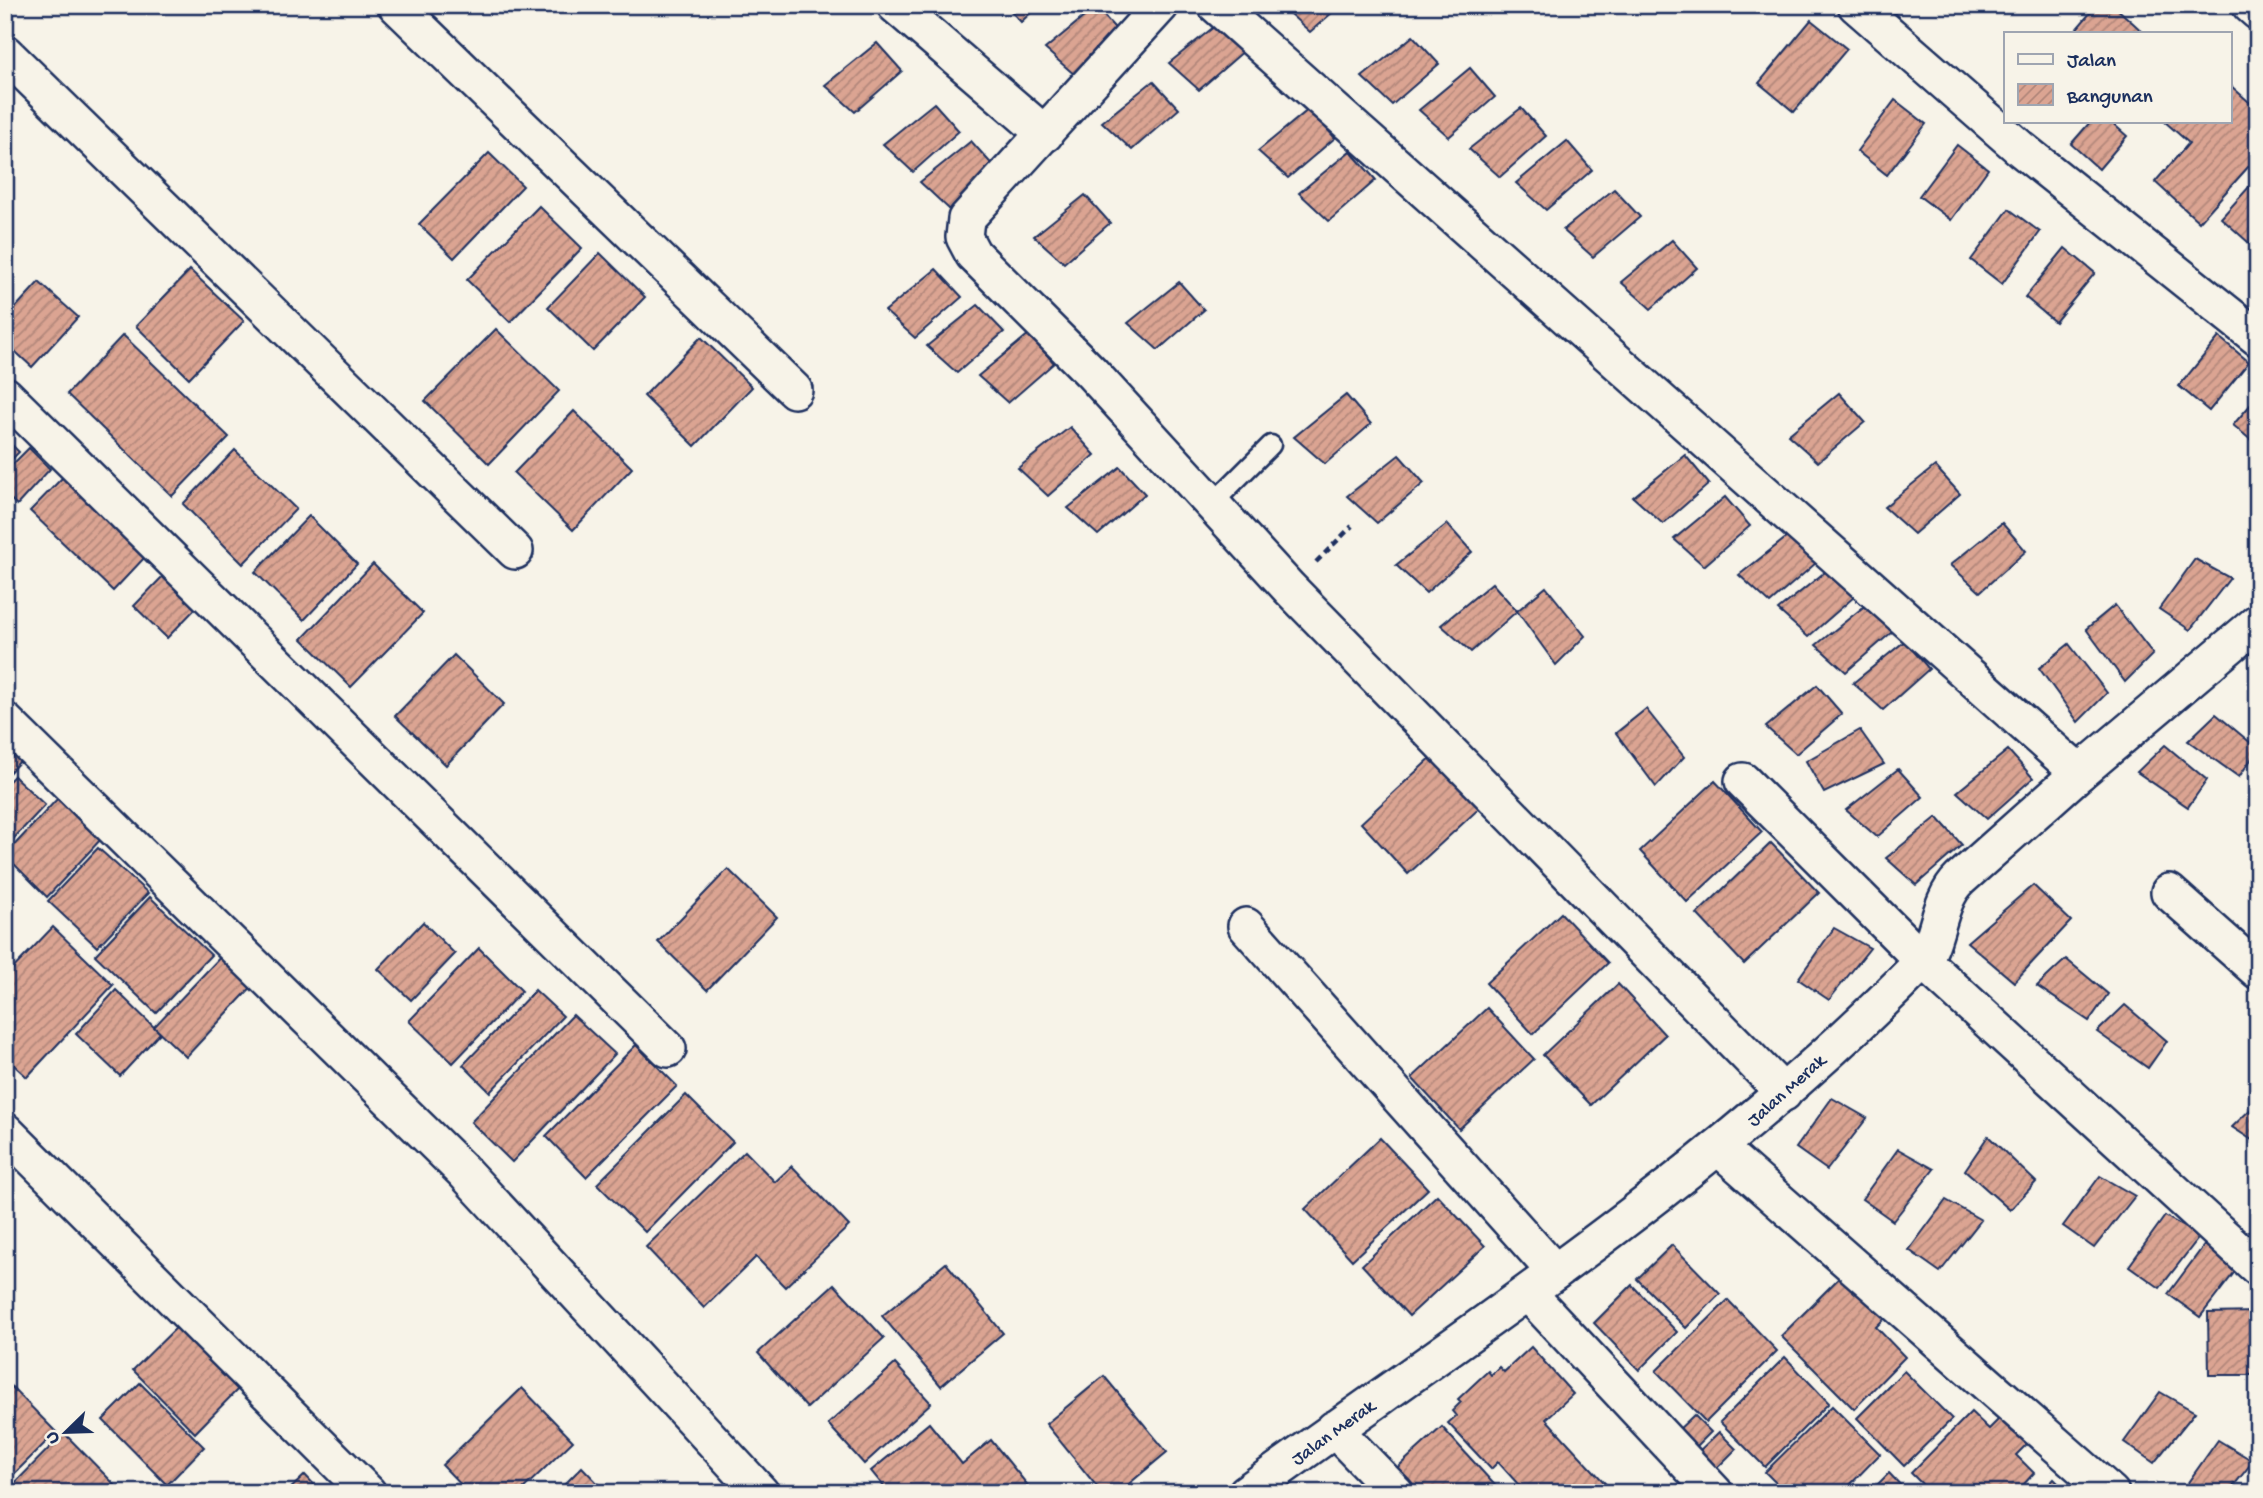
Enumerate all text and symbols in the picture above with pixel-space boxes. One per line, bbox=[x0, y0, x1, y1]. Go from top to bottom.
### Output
legend bbox=[2004, 32, 2232, 122]
text: Jalan bbox=[2067, 50, 2116, 75]
text: Bangunan bbox=[2066, 86, 2153, 111]
street label: Jalan Merak bbox=[1743, 1049, 1832, 1133]
street label: Jalan Merak bbox=[1288, 1395, 1382, 1472]
north arrow bbox=[32, 1396, 102, 1466]
text: U bbox=[41, 1428, 66, 1447]

